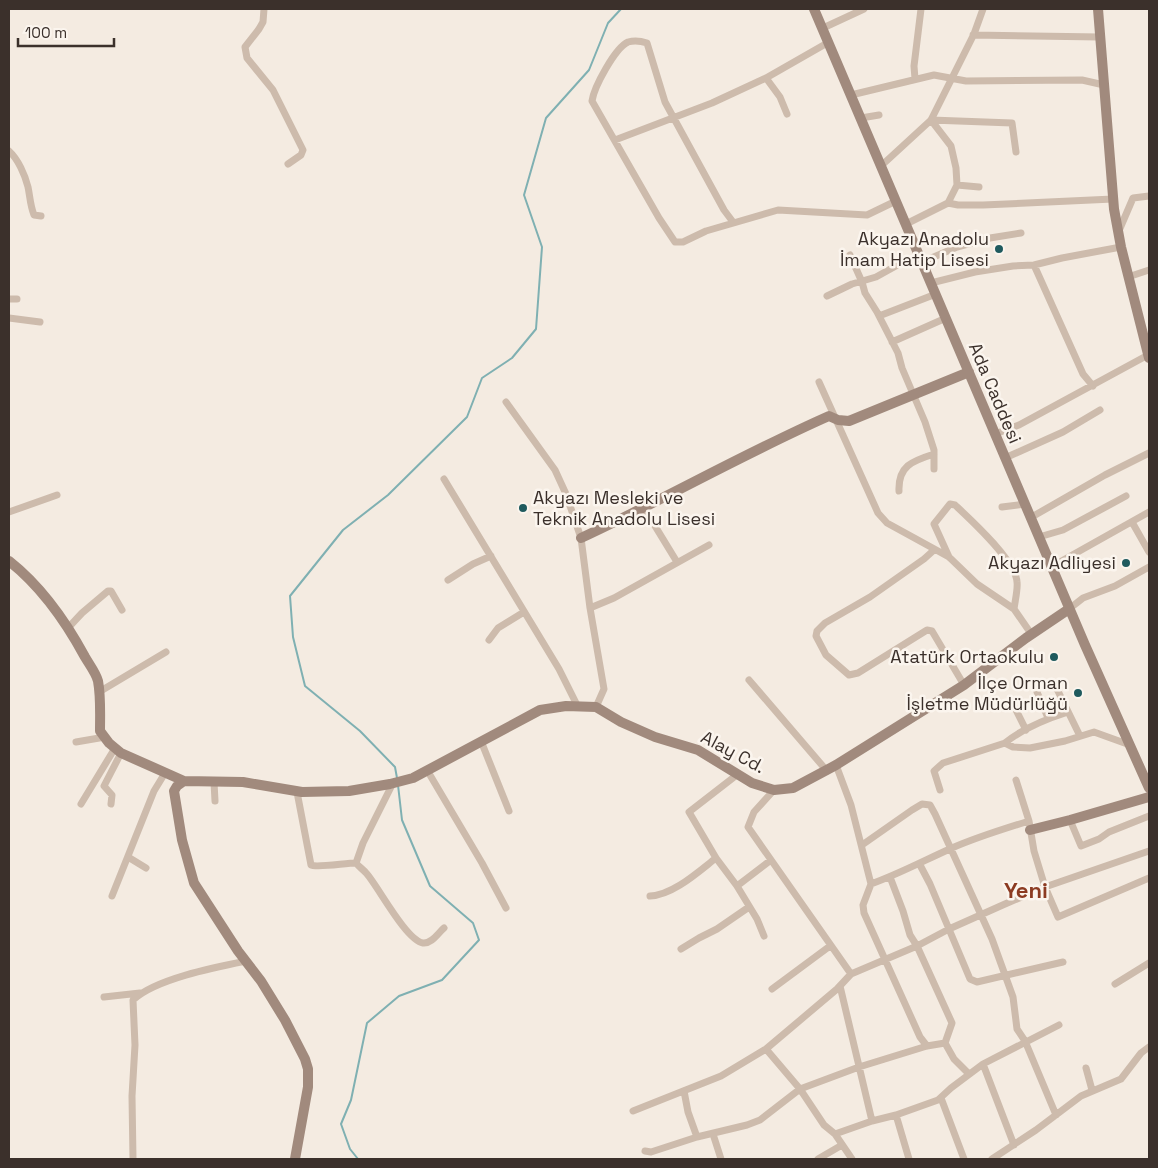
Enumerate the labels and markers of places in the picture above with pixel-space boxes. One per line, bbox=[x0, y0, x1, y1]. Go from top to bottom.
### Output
place label: Akyazı Anadolu İmam Hatip Lisesi bbox=[840, 227, 989, 271]
marker: Akyazı Anadolu İmam Hatip Lisesi bbox=[993, 243, 1005, 255]
place label: Akyazı Mesleki ve Teknik Anadolu Lisesi bbox=[533, 486, 715, 530]
marker: Akyazı Mesleki ve Teknik Anadolu Lisesi bbox=[517, 502, 529, 514]
place label: Akyazı Adliyesi bbox=[988, 551, 1116, 574]
marker: Akyazı Adliyesi bbox=[1120, 557, 1132, 569]
place label: Atatürk Ortaokulu bbox=[890, 645, 1044, 668]
marker: Atatürk Ortaokulu bbox=[1048, 651, 1060, 663]
place label: İlçe Orman İşletme Müdürlüğü bbox=[906, 671, 1068, 715]
marker: İlçe Orman İşletme Müdürlüğü bbox=[1072, 687, 1084, 699]

